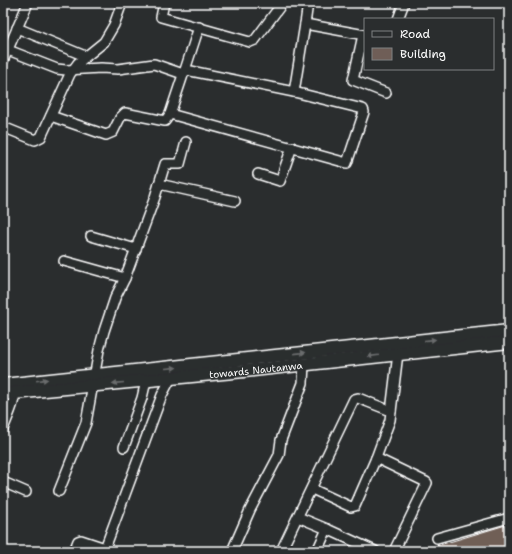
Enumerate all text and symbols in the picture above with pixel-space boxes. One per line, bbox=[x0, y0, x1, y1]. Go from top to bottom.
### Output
legend bbox=[364, 18, 494, 70]
text: Road bbox=[400, 26, 431, 42]
text: Building bbox=[400, 46, 446, 62]
one-way arrow bbox=[424, 336, 436, 343]
one-way arrow bbox=[294, 350, 306, 356]
one-way arrow bbox=[367, 353, 379, 359]
street label: towards Nautanwa bbox=[208, 359, 304, 381]
one-way arrow bbox=[165, 364, 177, 371]
one-way arrow bbox=[36, 377, 48, 384]
one-way arrow bbox=[112, 380, 124, 386]

